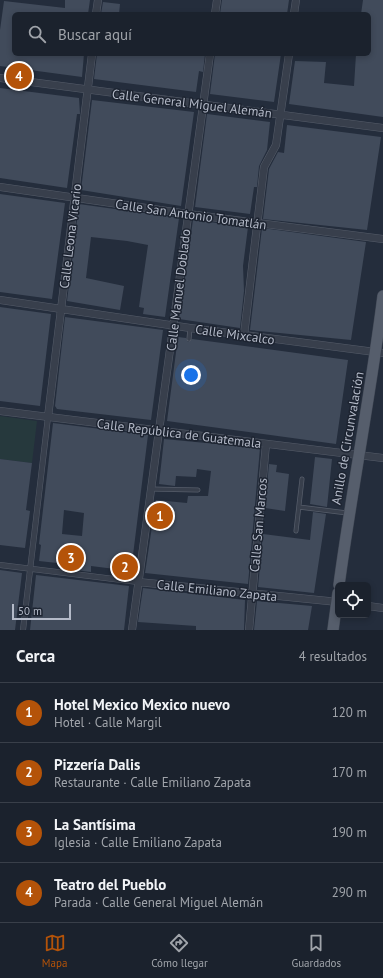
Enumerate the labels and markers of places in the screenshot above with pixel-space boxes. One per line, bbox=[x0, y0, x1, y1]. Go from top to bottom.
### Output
pin: 4 bbox=[6, 61, 32, 91]
pin: 1 bbox=[147, 501, 173, 531]
pin: 3 bbox=[58, 543, 84, 573]
pin: 2 bbox=[112, 552, 138, 582]

